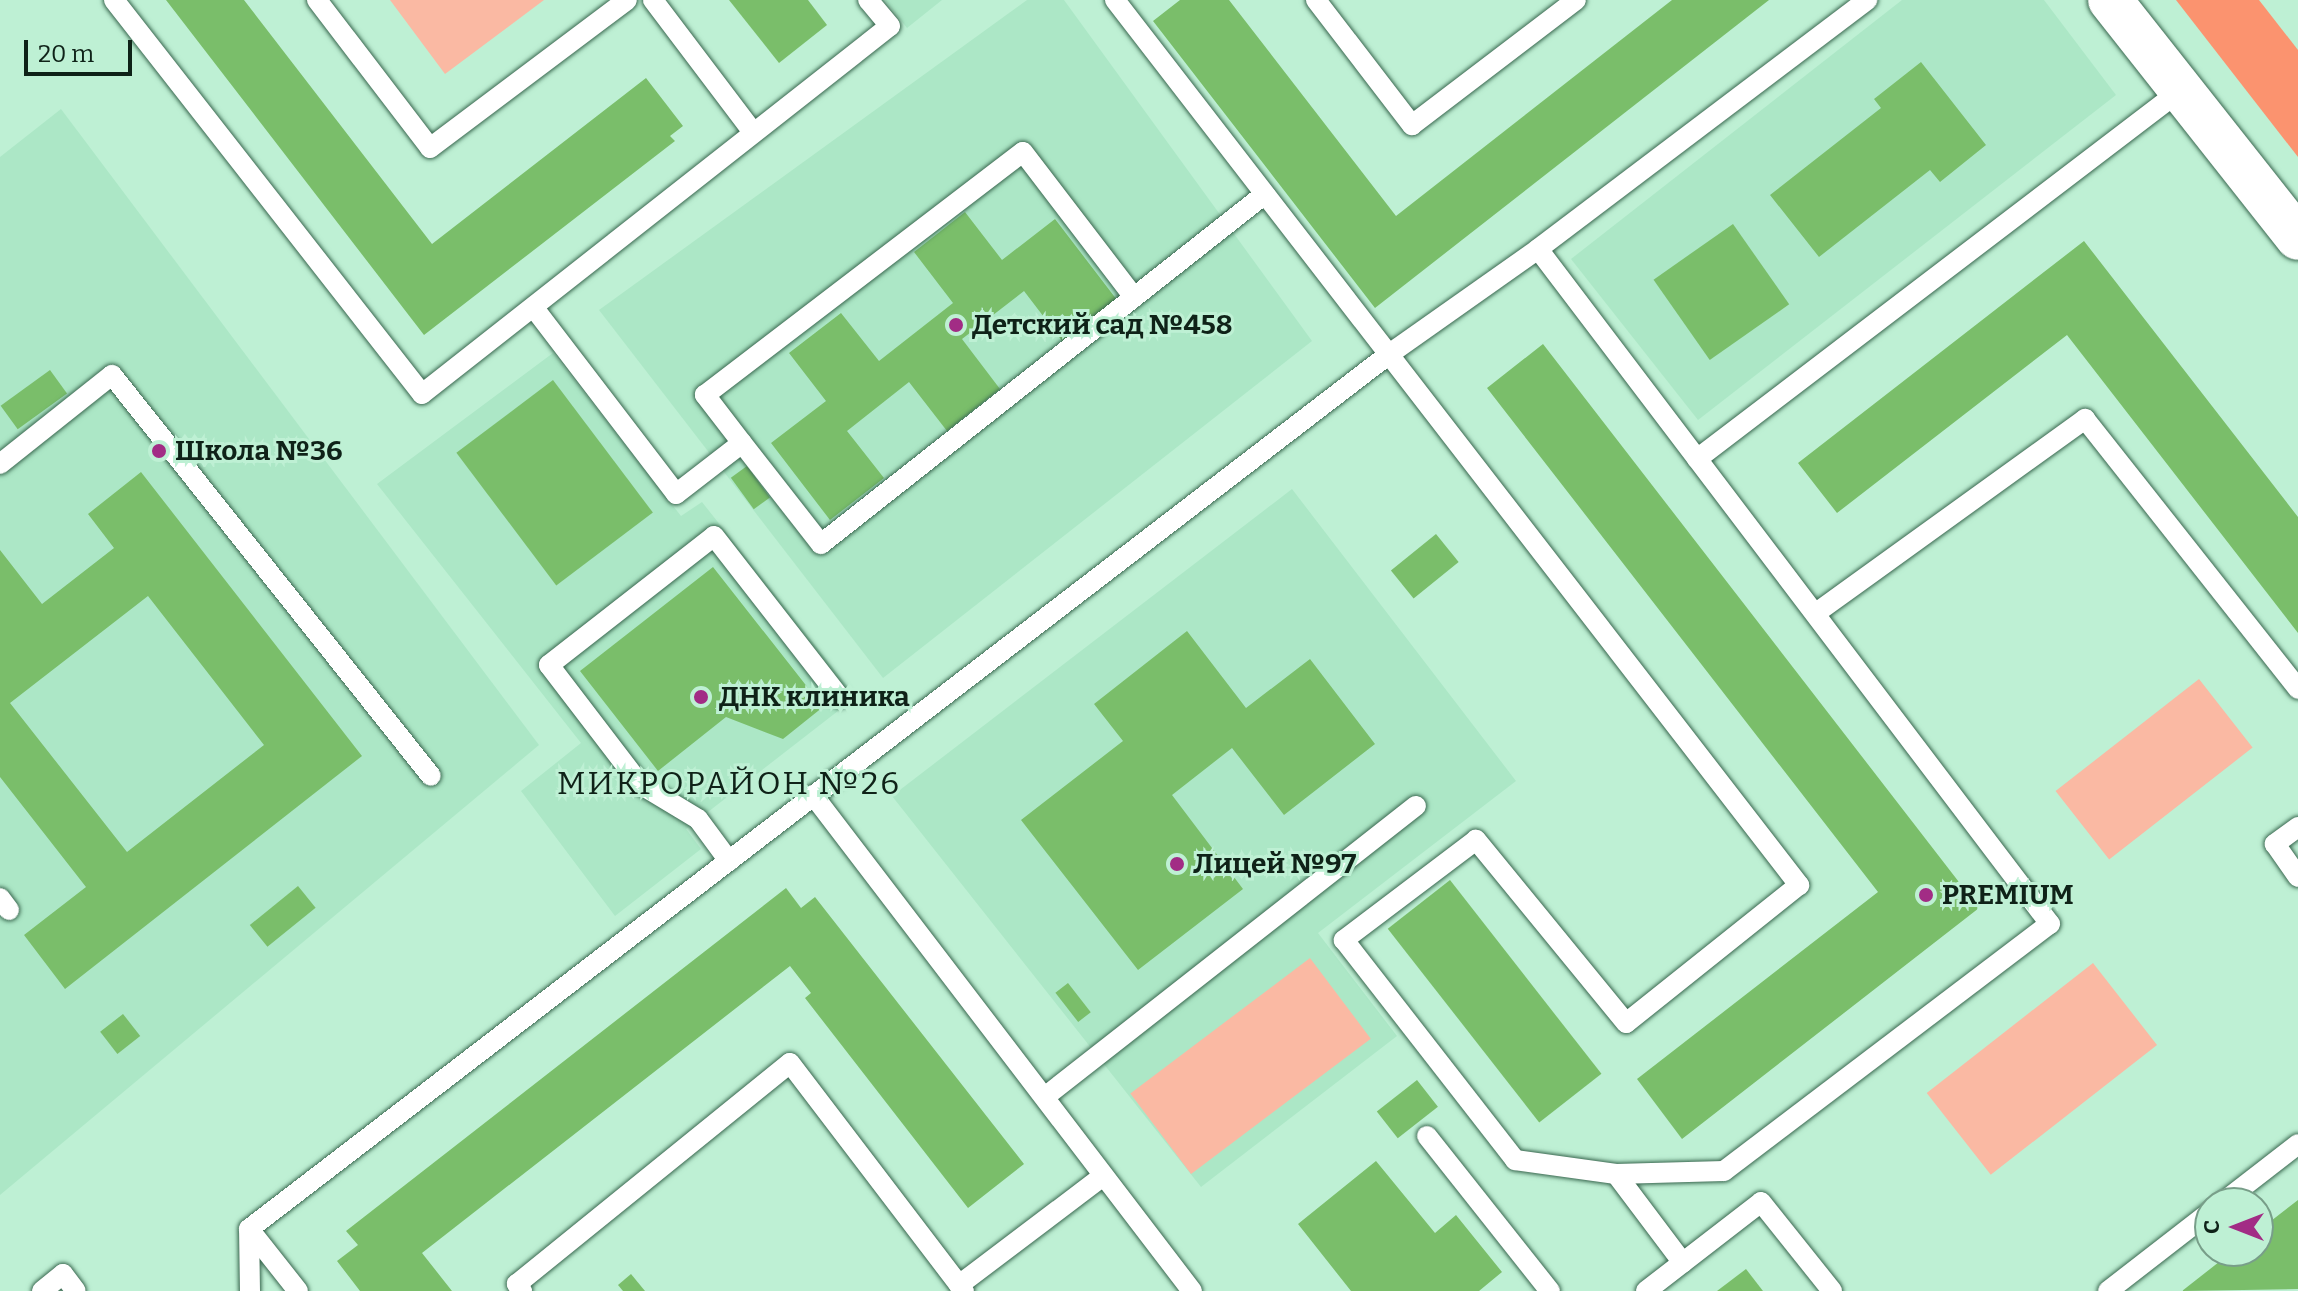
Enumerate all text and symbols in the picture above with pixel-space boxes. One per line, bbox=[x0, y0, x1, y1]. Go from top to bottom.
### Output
scale bar bbox=[28, 24, 136, 74]
text: 20 m bbox=[38, 40, 94, 68]
place label: Детский сад №458 bbox=[972, 308, 1233, 342]
marker: Детский сад №458 bbox=[947, 316, 965, 334]
place label: Школа №36 bbox=[175, 434, 343, 468]
marker: Школа №36 bbox=[150, 442, 168, 460]
place label: ДНК клиника bbox=[719, 680, 910, 714]
marker: ДНК клиника bbox=[690, 686, 712, 708]
district label: МИКРОРАЙОН №26 bbox=[557, 764, 901, 802]
place label: Лицей №97 bbox=[1193, 847, 1356, 881]
marker: Лицей №97 bbox=[1168, 855, 1186, 873]
place label: PREMIUM bbox=[1942, 878, 2074, 912]
marker: PREMIUM bbox=[1917, 886, 1935, 904]
north arrow bbox=[2194, 1187, 2274, 1267]
text: С bbox=[2198, 1220, 2225, 1234]

